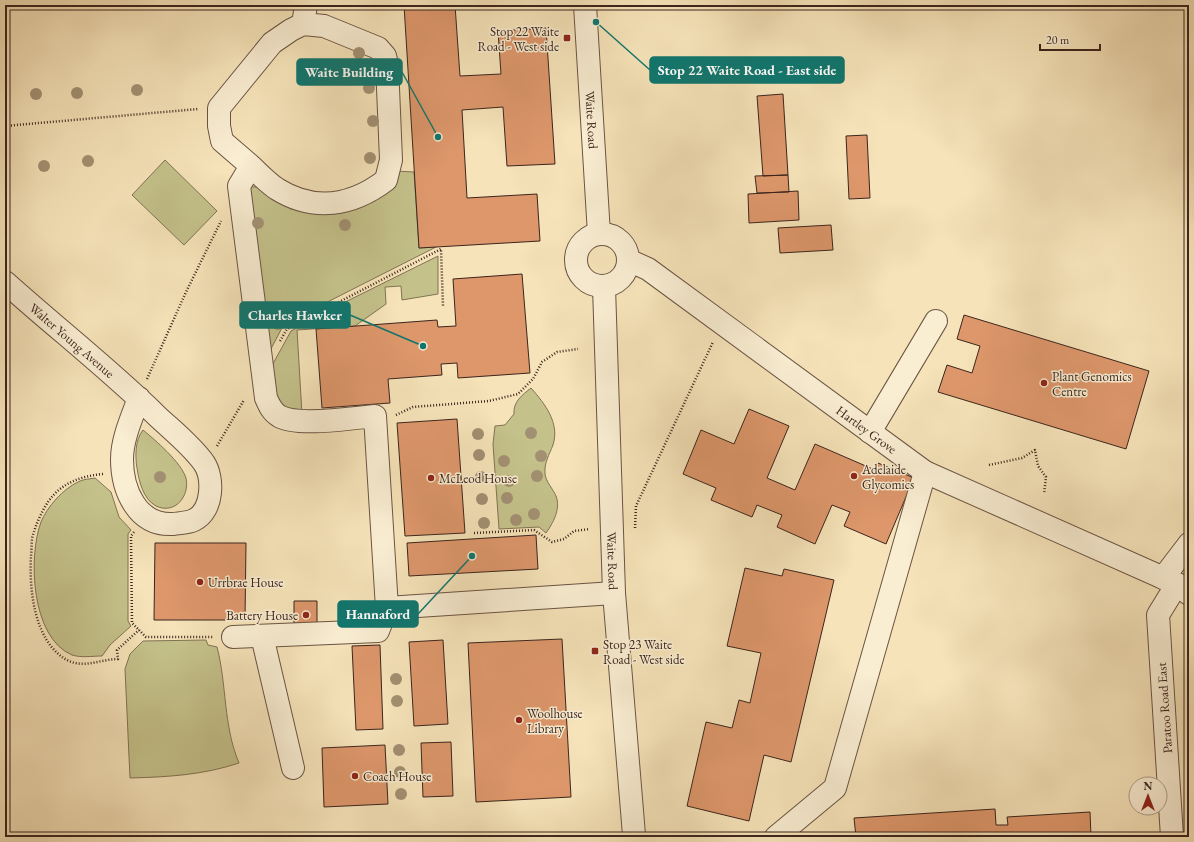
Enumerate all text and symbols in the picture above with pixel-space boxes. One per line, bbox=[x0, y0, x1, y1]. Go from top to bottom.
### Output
place label: Stop 22 Waite Road - West side bbox=[477, 23, 559, 55]
scale bar bbox=[1040, 26, 1100, 52]
text: 20 m bbox=[1046, 32, 1070, 48]
marker: Stop 22 Waite Road - West side bbox=[562, 33, 572, 43]
callout: Stop 22 Waite Road - East side bbox=[650, 57, 844, 83]
callout: Waite Building bbox=[297, 59, 402, 85]
text: Stop 22 Waite Road - East side bbox=[658, 61, 836, 79]
text: Waite Building bbox=[305, 63, 394, 81]
street label: Waite Road bbox=[581, 90, 602, 150]
street label: Walter Young Avenue bbox=[26, 299, 118, 382]
callout: Charles Hawker bbox=[240, 302, 350, 328]
text: Charles Hawker bbox=[248, 306, 342, 324]
place label: Plant Genomics Centre bbox=[1052, 368, 1132, 400]
marker: Plant Genomics Centre bbox=[1039, 378, 1049, 388]
street label: Hartley Grove bbox=[833, 402, 900, 458]
place label: Adelaide Glycomics bbox=[861, 461, 914, 493]
place label: McLeod House bbox=[439, 470, 517, 487]
marker: Adelaide Glycomics bbox=[849, 471, 859, 481]
marker: McLeod House bbox=[426, 473, 436, 483]
street label: Waite Road bbox=[603, 532, 622, 591]
place label: Urrbrae House bbox=[208, 574, 283, 591]
marker: Urrbrae House bbox=[195, 577, 205, 587]
callout: Hannaford bbox=[338, 601, 418, 627]
text: Hannaford bbox=[346, 605, 410, 623]
place label: Battery House bbox=[226, 607, 298, 624]
marker: Battery House bbox=[301, 610, 311, 620]
place label: Stop 23 Waite Road - West side bbox=[603, 636, 685, 668]
marker: Stop 23 Waite Road - West side bbox=[590, 646, 600, 656]
street label: Paratoo Road East bbox=[1153, 662, 1176, 754]
place label: Woolhouse Library bbox=[527, 705, 583, 737]
marker: Woolhouse Library bbox=[514, 715, 524, 725]
place label: Coach House bbox=[363, 768, 431, 785]
marker: Coach House bbox=[350, 771, 360, 781]
north arrow bbox=[1128, 776, 1168, 816]
text: N bbox=[1144, 779, 1153, 793]

